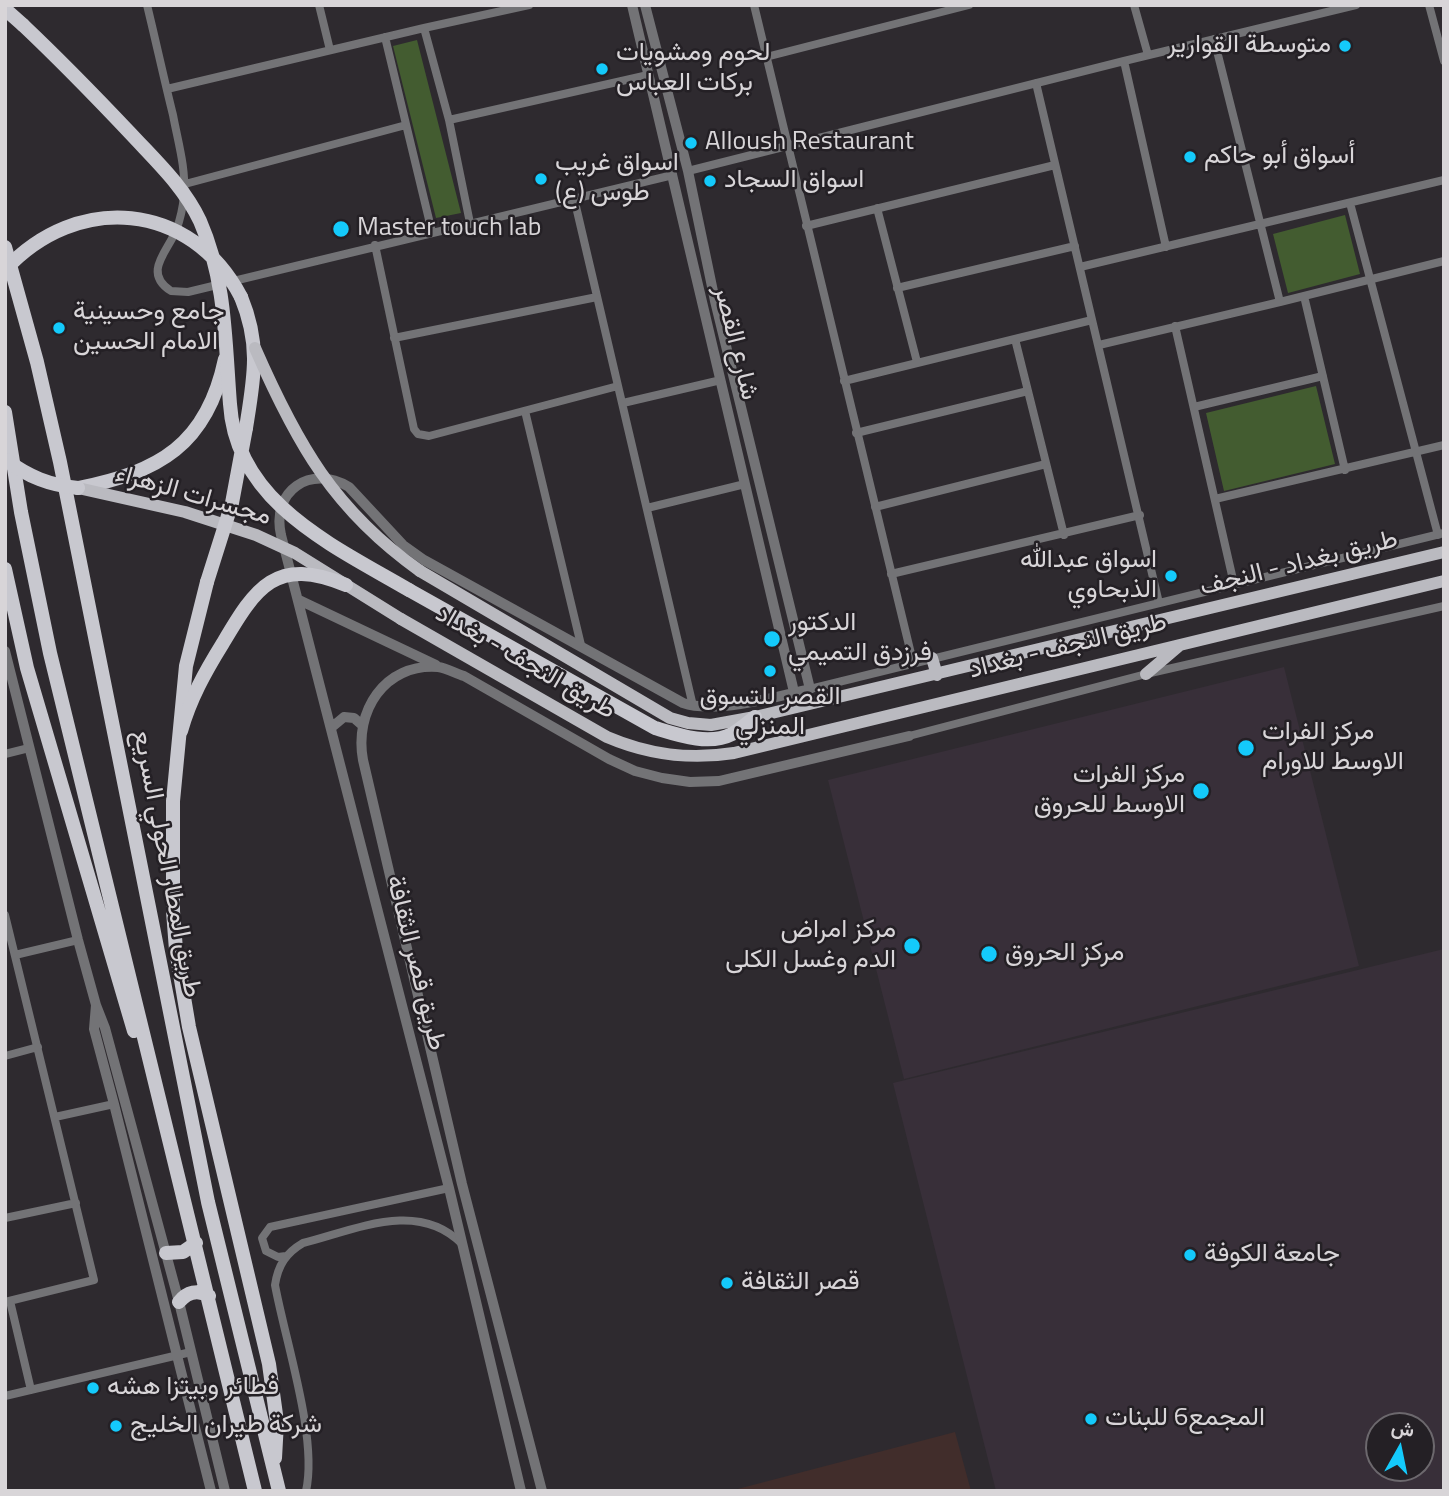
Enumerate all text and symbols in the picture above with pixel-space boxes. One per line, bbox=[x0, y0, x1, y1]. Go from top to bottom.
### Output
place label: متوسطة القوارير bbox=[1167, 30, 1331, 62]
place label: لحوم ومشويات بركات العباس bbox=[616, 38, 771, 100]
marker: متوسطة القوارير bbox=[1337, 38, 1353, 54]
marker: لحوم ومشويات بركات العباس bbox=[594, 61, 610, 77]
place label: Alloush Restaurant bbox=[705, 127, 914, 159]
marker: Alloush Restaurant bbox=[683, 135, 699, 151]
place label: أسواق أبو حاكم bbox=[1204, 141, 1355, 173]
place label: اسواق غريب طوس (ع) bbox=[555, 148, 679, 210]
marker: أسواق أبو حاكم bbox=[1182, 149, 1198, 165]
place label: اسواق السجاد bbox=[724, 165, 864, 197]
marker: اسواق غريب طوس (ع) bbox=[533, 171, 549, 187]
marker: اسواق السجاد bbox=[702, 173, 718, 189]
place label: Master touch lab bbox=[357, 213, 541, 245]
marker: Master touch lab bbox=[331, 219, 351, 239]
street label: شارع القصر bbox=[706, 283, 764, 403]
place label: جامع وحسينية الامام الحسين bbox=[73, 297, 224, 358]
marker: جامع وحسينية الامام الحسين bbox=[51, 320, 67, 336]
street label: مجسرات الزهراء bbox=[111, 459, 275, 533]
street label: طريق بغداد - النجف bbox=[1197, 524, 1401, 604]
place label: اسواق عبدالله الذبحاوي bbox=[1020, 545, 1157, 606]
marker: اسواق عبدالله الذبحاوي bbox=[1163, 568, 1179, 584]
street label: طريق النجف - بغداد bbox=[429, 599, 621, 727]
street label: طريق النجف - بغداد bbox=[966, 607, 1170, 687]
place label: الدكتور فرزدق التميمي bbox=[788, 608, 932, 670]
marker: الدكتور فرزدق التميمي bbox=[762, 629, 782, 649]
marker: القصر للتسوق المنزلي bbox=[762, 663, 778, 679]
place label: القصر للتسوق المنزلي bbox=[699, 682, 841, 744]
place label: مركز الفرات الاوسط للاورام bbox=[1262, 717, 1404, 778]
street label: طريق المطار الحولي السريع bbox=[125, 728, 207, 1000]
marker: مركز الفرات الاوسط للاورام bbox=[1236, 738, 1256, 758]
place label: مركز الفرات الاوسط للحروق bbox=[1034, 760, 1185, 822]
marker: مركز الفرات الاوسط للحروق bbox=[1191, 781, 1211, 801]
street label: طريق قصر الثقافة bbox=[378, 872, 452, 1054]
place label: مركز امراض الدم وغسل الكلى bbox=[725, 915, 896, 976]
marker: مركز امراض الدم وغسل الكلى bbox=[902, 936, 922, 956]
place label: مركز الحروق bbox=[1005, 938, 1124, 970]
marker: مركز الحروق bbox=[979, 944, 999, 964]
place label: جامعة الكوفة bbox=[1204, 1239, 1340, 1271]
marker: جامعة الكوفة bbox=[1182, 1247, 1198, 1263]
place label: قصر الثقافة bbox=[741, 1267, 860, 1299]
marker: قصر الثقافة bbox=[719, 1275, 735, 1291]
place label: فطائر وبيتزا هشه bbox=[107, 1372, 279, 1404]
marker: فطائر وبيتزا هشه bbox=[85, 1380, 101, 1396]
place label: المجمع6 للبنات bbox=[1105, 1403, 1265, 1435]
place label: شركة طيران الخليج bbox=[130, 1410, 322, 1442]
marker: المجمع6 للبنات bbox=[1083, 1411, 1099, 1427]
north arrow bbox=[1365, 1412, 1435, 1482]
text: ش bbox=[1390, 1412, 1417, 1444]
marker: شركة طيران الخليج bbox=[108, 1418, 124, 1434]

